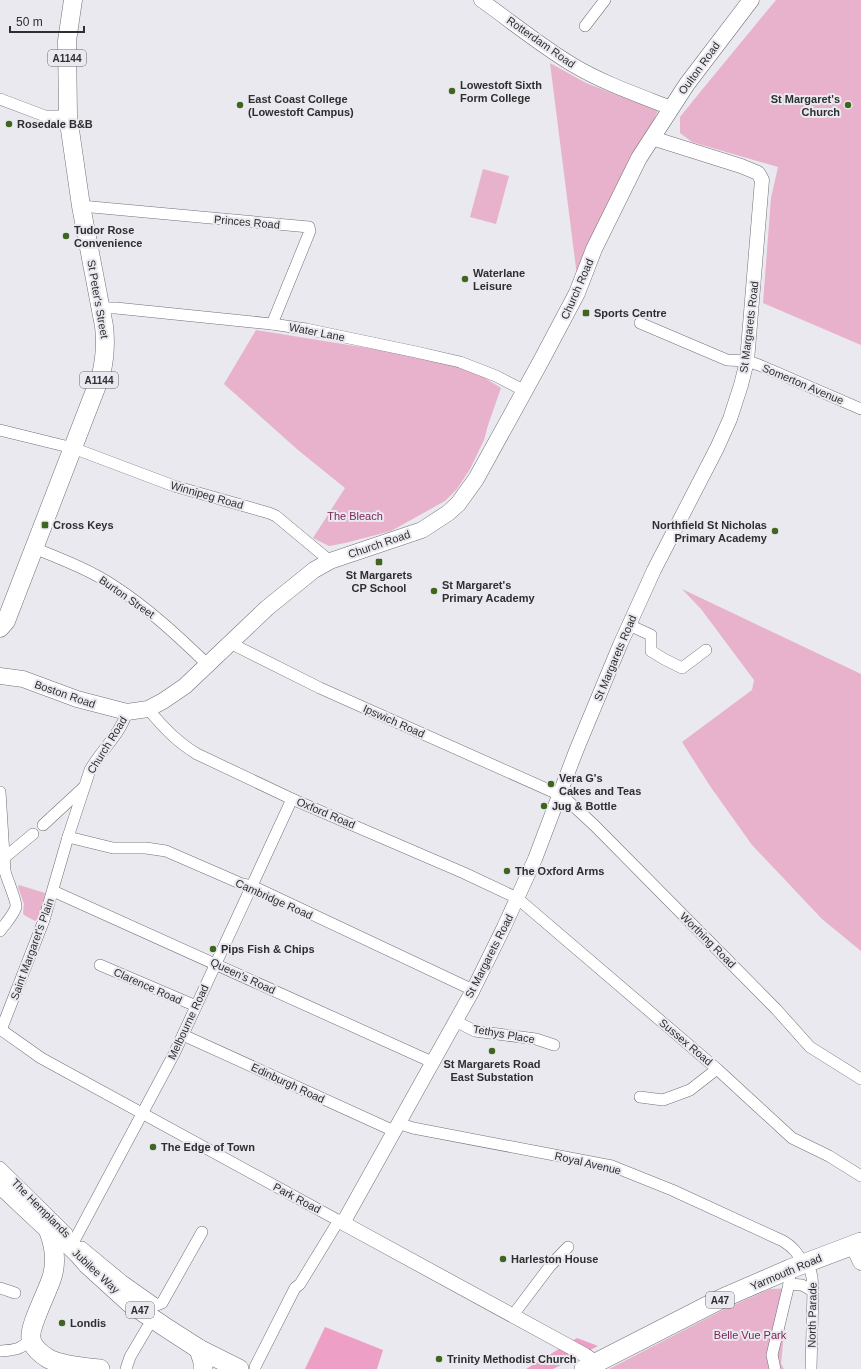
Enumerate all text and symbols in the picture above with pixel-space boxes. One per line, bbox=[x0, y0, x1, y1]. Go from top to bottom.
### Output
scale bar bbox=[10, 8, 84, 34]
street label: Rotterdam Road bbox=[504, 14, 578, 70]
text: 50 m bbox=[16, 15, 43, 29]
street label: Oulton Road bbox=[676, 39, 722, 97]
road number: A1144 bbox=[48, 50, 86, 66]
place label: Lowestoft Sixth Form College bbox=[460, 79, 542, 104]
marker: Lowestoft Sixth Form College bbox=[447, 86, 457, 96]
place label: East Coast College (Lowestoft Campus) bbox=[248, 93, 354, 118]
place label: St Margaret's Church bbox=[771, 93, 840, 118]
marker: East Coast College (Lowestoft Campus) bbox=[235, 100, 245, 110]
marker: St Margaret's Church bbox=[843, 100, 853, 110]
place label: Rosedale B&B bbox=[17, 118, 93, 130]
marker: Rosedale B&B bbox=[4, 119, 14, 129]
street label: Princes Road bbox=[214, 213, 280, 231]
place label: Tudor Rose Convenience bbox=[74, 224, 142, 249]
marker: Tudor Rose Convenience bbox=[61, 231, 71, 241]
street label: Church Road bbox=[558, 257, 596, 321]
street label: St Peter's Street bbox=[85, 259, 111, 339]
place label: Waterlane Leisure bbox=[473, 267, 525, 292]
marker: Waterlane Leisure bbox=[460, 274, 470, 284]
street label: St Margarets Road bbox=[737, 280, 761, 374]
place label: Sports Centre bbox=[594, 307, 667, 319]
marker: Sports Centre bbox=[581, 308, 591, 318]
street label: Water Lane bbox=[288, 321, 346, 343]
street label: Somerton Avenue bbox=[760, 361, 846, 407]
road number: A1144 bbox=[80, 372, 118, 388]
street label: Winnipeg Road bbox=[169, 479, 245, 511]
park label: The Bleach bbox=[327, 510, 383, 522]
place label: Cross Keys bbox=[53, 519, 114, 531]
place label: Northfield St Nicholas Primary Academy bbox=[652, 519, 768, 544]
marker: Cross Keys bbox=[40, 520, 50, 530]
marker: Northfield St Nicholas Primary Academy bbox=[770, 526, 780, 536]
street label: Church Road bbox=[346, 528, 412, 560]
marker: St Margarets CP School bbox=[374, 557, 384, 567]
place label: St Margarets CP School bbox=[346, 569, 412, 594]
street label: Burton Street bbox=[97, 573, 157, 621]
place label: St Margaret's Primary Academy bbox=[442, 579, 535, 604]
marker: St Margaret's Primary Academy bbox=[429, 586, 439, 596]
street label: St Margarets Road bbox=[591, 613, 639, 703]
street label: Boston Road bbox=[33, 678, 97, 710]
street label: Ipswich Road bbox=[361, 702, 427, 740]
street label: Church Road bbox=[85, 714, 129, 776]
place label: Vera G's Cakes and Teas bbox=[559, 772, 641, 797]
marker: Vera G's Cakes and Teas bbox=[546, 779, 556, 789]
street label: Oxford Road bbox=[295, 795, 357, 831]
place label: Jug & Bottle bbox=[552, 800, 617, 812]
marker: Jug & Bottle bbox=[539, 801, 549, 811]
place label: The Oxford Arms bbox=[515, 865, 604, 877]
marker: The Oxford Arms bbox=[502, 866, 512, 876]
street label: Cambridge Road bbox=[234, 877, 314, 921]
street label: Saint Margaret's Plain bbox=[8, 897, 56, 1001]
street label: Worthing Road bbox=[678, 910, 738, 970]
street label: St Margarets Road bbox=[463, 912, 515, 1000]
place label: Pips Fish & Chips bbox=[221, 943, 315, 955]
marker: Pips Fish & Chips bbox=[208, 944, 218, 954]
street label: Queen's Road bbox=[209, 956, 277, 996]
street label: Clarence Road bbox=[112, 966, 184, 1006]
street label: Melbourne Road bbox=[165, 983, 211, 1061]
street label: Sussex Road bbox=[657, 1016, 715, 1068]
street label: Tethys Place bbox=[472, 1023, 536, 1045]
marker: St Margarets Road East Substation bbox=[487, 1046, 497, 1056]
place label: St Margarets Road East Substation bbox=[443, 1058, 541, 1083]
street label: Edinburgh Road bbox=[249, 1061, 327, 1105]
place label: The Edge of Town bbox=[161, 1141, 255, 1153]
marker: The Edge of Town bbox=[148, 1142, 158, 1152]
street label: Royal Avenue bbox=[554, 1150, 622, 1176]
street label: The Hemplands bbox=[9, 1176, 73, 1240]
street label: Park Road bbox=[271, 1180, 323, 1216]
street label: Jubilee Way bbox=[70, 1246, 122, 1296]
street label: Yarmouth Road bbox=[749, 1252, 823, 1292]
place label: Harleston House bbox=[511, 1253, 598, 1265]
marker: Harleston House bbox=[498, 1254, 508, 1264]
street label: North Parade bbox=[805, 1282, 819, 1348]
road number: A47 bbox=[706, 1292, 734, 1308]
road number: A47 bbox=[126, 1302, 154, 1318]
place label: Londis bbox=[70, 1317, 106, 1329]
marker: Londis bbox=[57, 1318, 67, 1328]
park label: Belle Vue Park bbox=[714, 1329, 787, 1341]
place label: Trinity Methodist Church bbox=[447, 1353, 577, 1365]
marker: Trinity Methodist Church bbox=[434, 1354, 444, 1364]

